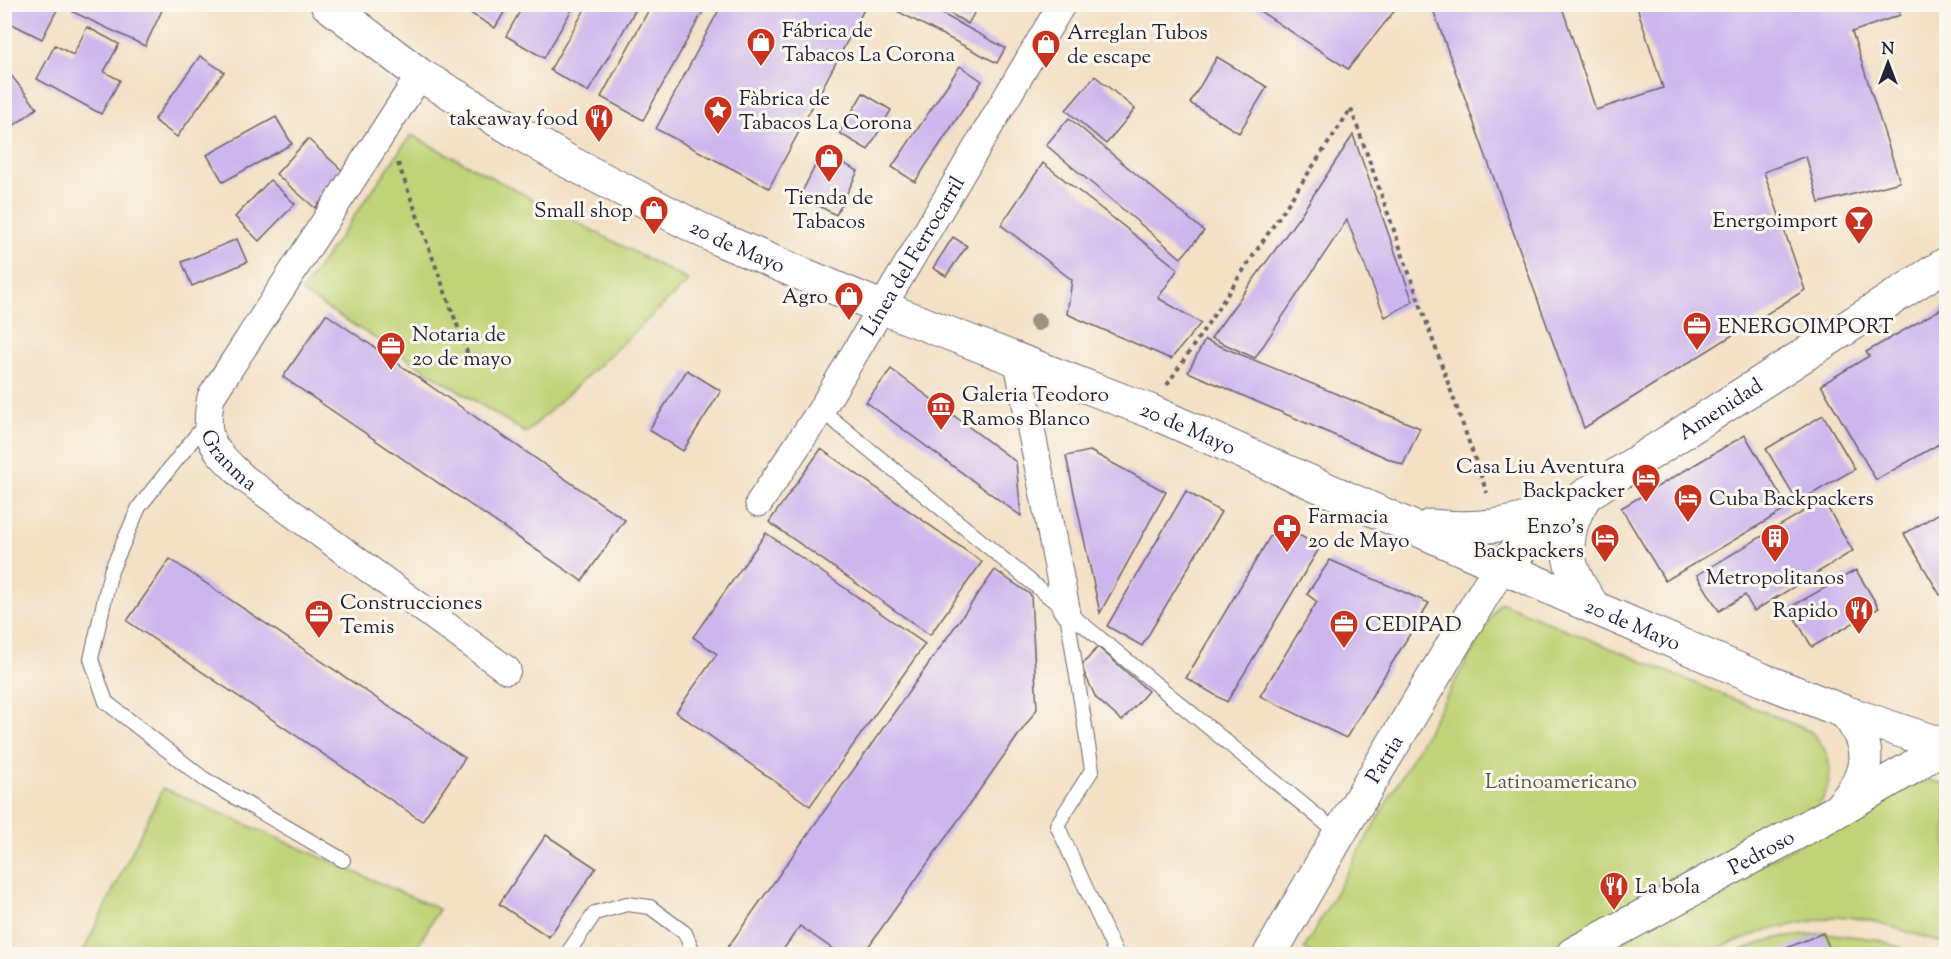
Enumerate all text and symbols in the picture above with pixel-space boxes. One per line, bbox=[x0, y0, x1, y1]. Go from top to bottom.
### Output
place label: Fábrica de Tabacos La Corona bbox=[782, 17, 955, 71]
place label: Arreglan Tubos de escape bbox=[1067, 19, 1208, 73]
shop icon: Fábrica de Tabacos La Corona bbox=[745, 26, 777, 68]
shop icon: Arreglan Tubos de escape bbox=[1030, 28, 1062, 70]
north arrow bbox=[1858, 33, 1918, 93]
text: N bbox=[1882, 39, 1895, 62]
place label: Fàbrica de Tabacos La Corona bbox=[739, 85, 912, 139]
place icon: Fàbrica de Tabacos La Corona bbox=[702, 94, 734, 136]
restaurant icon: takeaway food bbox=[583, 102, 615, 144]
place label: takeaway food bbox=[449, 105, 578, 135]
shop icon: Tienda de Tabacos bbox=[813, 142, 845, 184]
street label: Línea del Ferrocarril bbox=[855, 171, 973, 343]
place label: Tienda de Tabacos bbox=[784, 184, 874, 238]
shop icon: Small shop bbox=[638, 194, 670, 236]
place label: Small shop bbox=[534, 197, 633, 227]
bar icon: Energoimport bbox=[1843, 204, 1875, 246]
place label: Energoimport bbox=[1713, 207, 1838, 237]
street label: 20 de Mayo bbox=[684, 213, 789, 282]
shop icon: Agro bbox=[833, 280, 865, 322]
place label: Agro bbox=[782, 283, 828, 313]
office icon: ENERGOIMPORT bbox=[1681, 310, 1713, 352]
place label: ENERGOIMPORT bbox=[1718, 313, 1894, 343]
place label: Notaria de 20 de mayo bbox=[412, 321, 512, 375]
office icon: Notaria de 20 de mayo bbox=[375, 330, 407, 372]
street label: Amenidad bbox=[1673, 372, 1770, 449]
place label: Galeria Teodoro Ramos Blanco bbox=[962, 381, 1109, 435]
museum icon: Galeria Teodoro Ramos Blanco bbox=[925, 390, 957, 432]
street label: 20 de Mayo bbox=[1135, 396, 1240, 464]
street label: Granma bbox=[192, 426, 263, 500]
place label: Casa Liu Aventura Backpacker bbox=[1456, 453, 1625, 507]
hotel icon: Casa Liu Aventura Backpacker bbox=[1630, 462, 1662, 504]
hotel icon: Cuba Backpackers bbox=[1672, 482, 1704, 524]
place label: Cuba Backpackers bbox=[1709, 485, 1874, 515]
place label: Farmacia 20 de Mayo bbox=[1308, 503, 1410, 557]
pharmacy icon: Farmacia 20 de Mayo bbox=[1271, 512, 1303, 554]
place label: Enzo's Backpackers bbox=[1473, 513, 1584, 567]
hotel icon: Enzo's Backpackers bbox=[1589, 522, 1621, 564]
building icon: Metropolitanos bbox=[1759, 522, 1791, 564]
place label: Metropolitanos bbox=[1706, 564, 1844, 594]
place label: Construcciones Temis bbox=[340, 589, 482, 643]
street label: 20 de Mayo bbox=[1579, 592, 1685, 660]
restaurant icon: Rapido bbox=[1843, 594, 1875, 636]
place label: Rapido bbox=[1773, 597, 1838, 627]
office icon: Construcciones Temis bbox=[303, 598, 335, 640]
office icon: CEDIPAD bbox=[1328, 608, 1360, 650]
place label: CEDIPAD bbox=[1365, 611, 1462, 641]
street label: Patria bbox=[1360, 730, 1412, 790]
park label: Latinoamericano bbox=[1485, 768, 1637, 798]
street label: Pedroso bbox=[1723, 824, 1801, 884]
restaurant icon: La bola bbox=[1598, 870, 1630, 912]
place label: La bola bbox=[1635, 873, 1701, 903]

